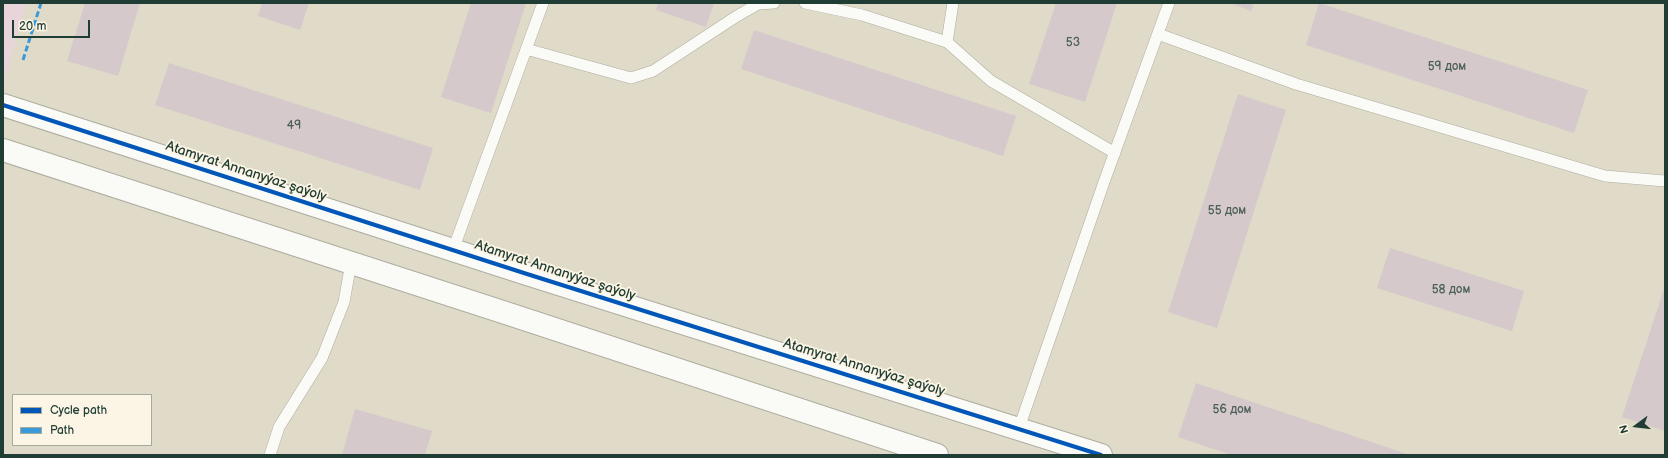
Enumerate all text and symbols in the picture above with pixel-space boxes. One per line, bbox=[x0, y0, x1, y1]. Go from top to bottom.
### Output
scale bar bbox=[14, 12, 92, 38]
text: 20 m bbox=[19, 19, 46, 34]
house number: 53 bbox=[1066, 36, 1080, 50]
house number: 59 дом bbox=[1428, 60, 1466, 74]
house number: 49 bbox=[287, 119, 301, 133]
street label: Atamyrat Annanyýaz şaýoly bbox=[163, 138, 329, 206]
house number: 55 дом bbox=[1208, 204, 1246, 218]
street label: Atamyrat Annanyýaz şaýoly bbox=[472, 237, 638, 305]
house number: 58 дом bbox=[1432, 283, 1470, 297]
street label: Atamyrat Annanyýaz şaýoly bbox=[781, 335, 947, 401]
legend bbox=[12, 394, 152, 446]
text: Cycle path bbox=[50, 403, 107, 418]
house number: 56 дом bbox=[1213, 403, 1251, 417]
north arrow bbox=[1616, 406, 1656, 446]
text: Path bbox=[50, 423, 74, 438]
text: N bbox=[1617, 424, 1631, 435]

